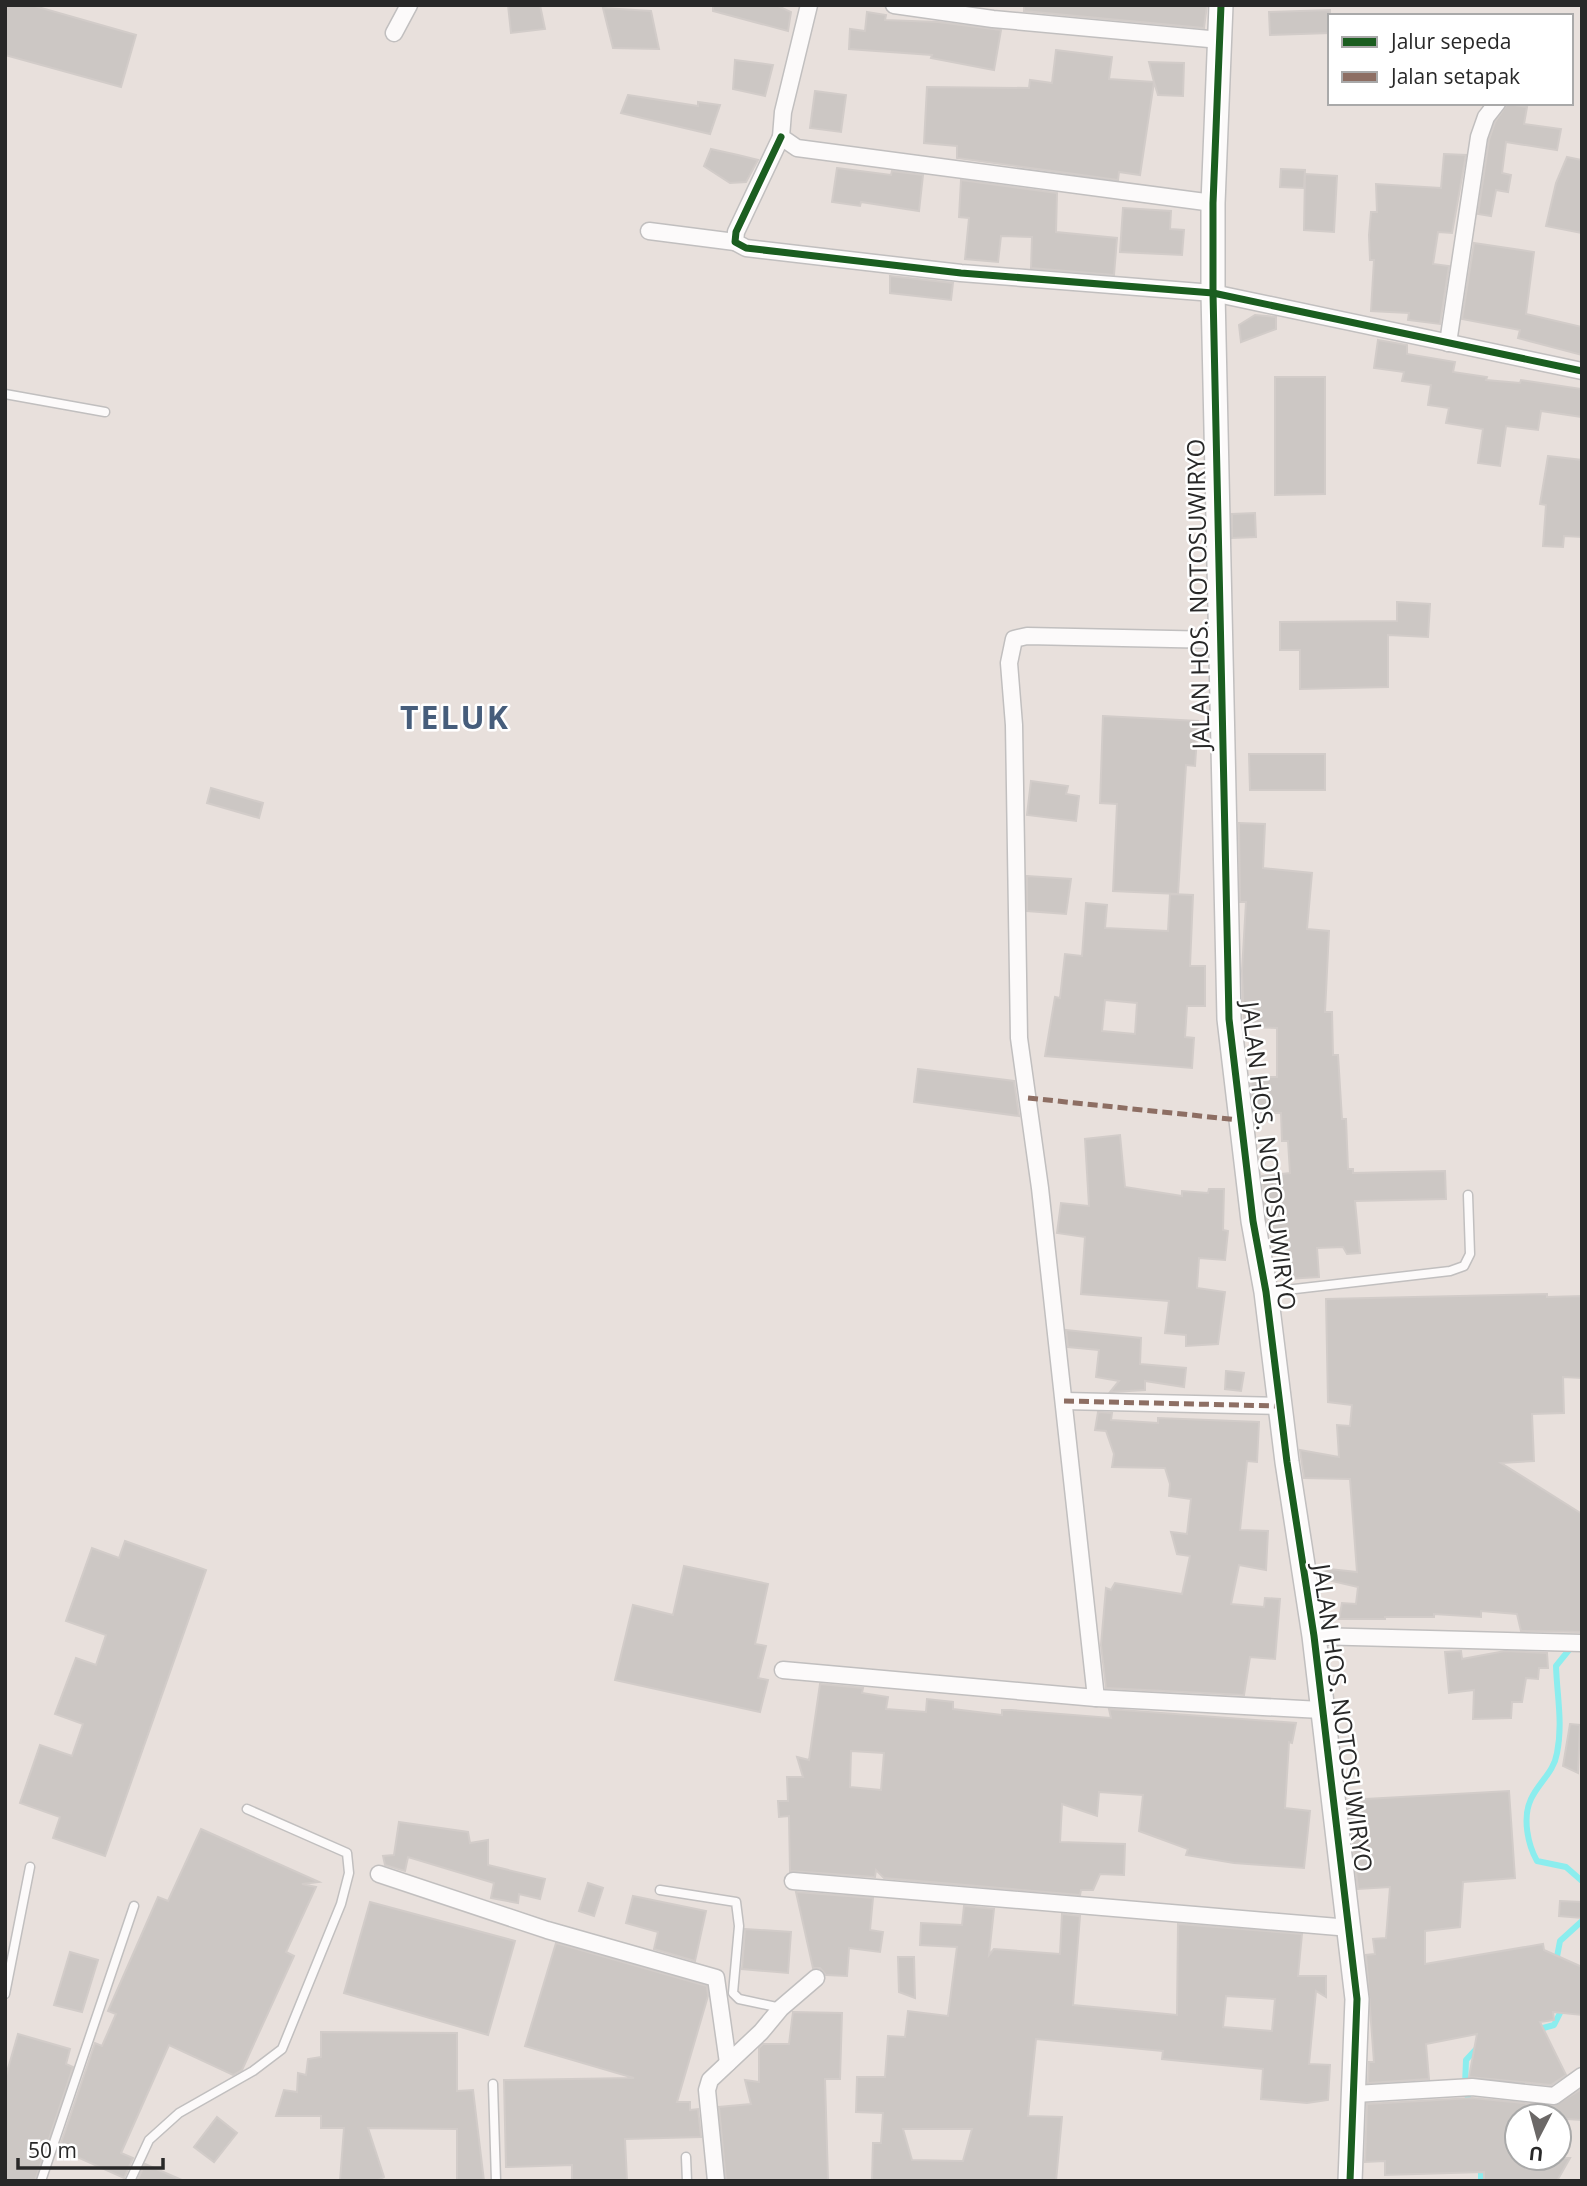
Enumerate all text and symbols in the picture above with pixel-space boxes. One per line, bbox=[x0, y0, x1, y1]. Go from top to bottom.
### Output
legend bbox=[1328, 14, 1573, 105]
text: Jalur sepeda bbox=[1389, 27, 1511, 55]
text: Jalan setapak bbox=[1389, 62, 1520, 90]
street label: JALAN HOS. NOTOSUWIRYO bbox=[1178, 438, 1217, 752]
district label: TELUK bbox=[400, 695, 510, 738]
street label: JALAN HOS. NOTOSUWIRYO bbox=[1234, 998, 1305, 1312]
street label: JALAN HOS. NOTOSUWIRYO bbox=[1305, 1560, 1381, 1874]
north arrow bbox=[1503, 2102, 1573, 2172]
scale bar bbox=[18, 2126, 163, 2170]
text: 50 m bbox=[28, 2136, 77, 2164]
text: U bbox=[1528, 2140, 1545, 2168]

